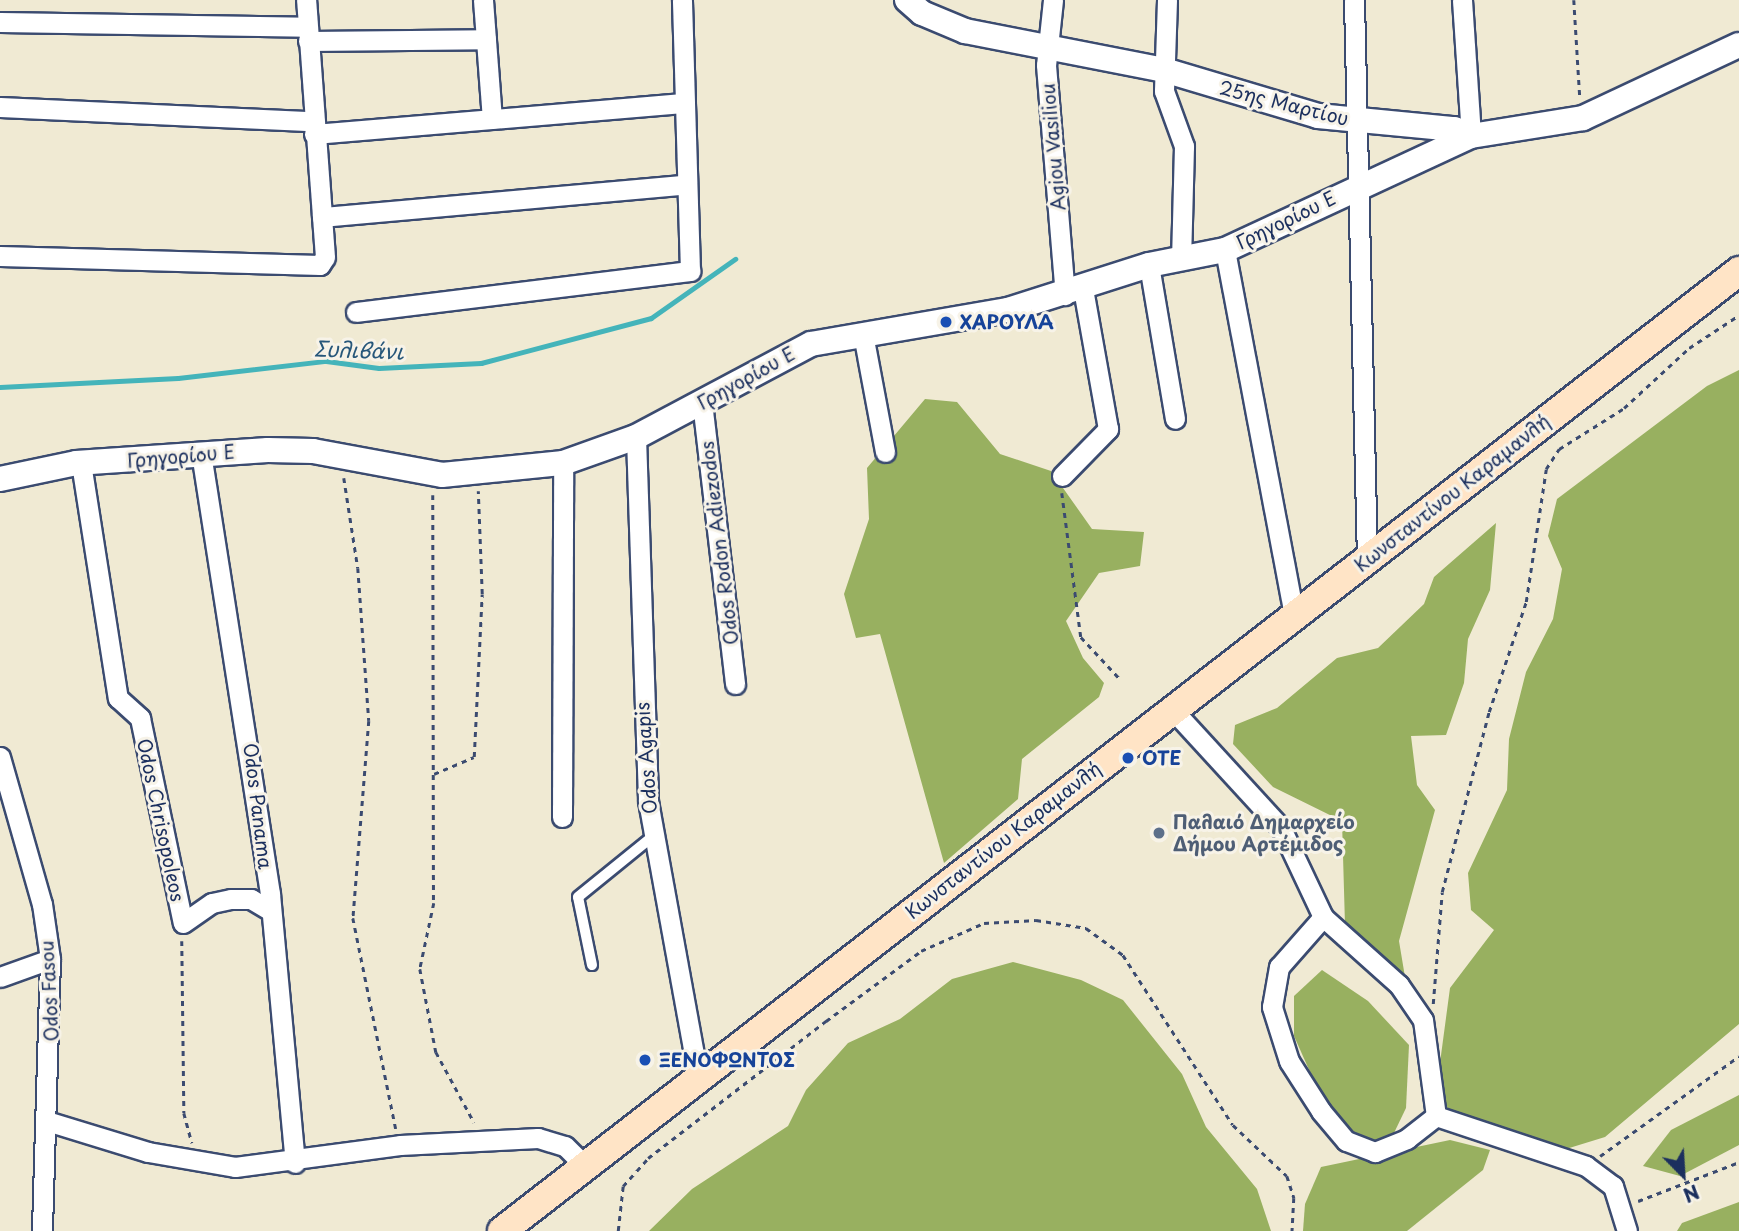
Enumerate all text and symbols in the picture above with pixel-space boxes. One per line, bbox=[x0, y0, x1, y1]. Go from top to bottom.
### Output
street label: 25ης Μαρτίου bbox=[1217, 76, 1351, 130]
street label: Agiou Vasiliou bbox=[1036, 83, 1070, 211]
street label: Γρηγορίου Ε bbox=[1232, 186, 1340, 254]
place label: ΧΑΡΟΥΛΑ bbox=[960, 311, 1054, 333]
marker: ΧΑΡΟΥΛΑ bbox=[938, 314, 954, 330]
water label: Συλιβάνι bbox=[314, 335, 404, 363]
street label: Γρηγορίου Ε bbox=[693, 342, 799, 414]
street label: Κωνσταντίνου Καραμανλή bbox=[1350, 409, 1554, 577]
street label: Γρηγορίου Ε bbox=[126, 440, 236, 472]
street label: Odos Rodon Adiezodos bbox=[695, 440, 743, 646]
street label: Odos Agapis bbox=[631, 701, 661, 815]
street label: Odos Chrisopoleos bbox=[133, 736, 189, 904]
street label: Odos Panama bbox=[239, 741, 277, 871]
place label: ΟΤΕ bbox=[1142, 747, 1181, 769]
marker: ΟΤΕ bbox=[1120, 750, 1136, 766]
street label: Κωνσταντίνου Καραμανλή bbox=[901, 756, 1105, 924]
place label: Παλαιό Δημαρχείο Δήμου Αρτέμιδος bbox=[1173, 811, 1355, 855]
marker: Παλαιό Δημαρχείο Δήμου Αρτέμιδος bbox=[1151, 825, 1167, 841]
street label: Odos Fasou bbox=[35, 939, 63, 1043]
place label: ΞΕΝΟΦΩΝΤΟΣ bbox=[659, 1049, 795, 1071]
marker: ΞΕΝΟΦΩΝΤΟΣ bbox=[637, 1052, 653, 1068]
north arrow bbox=[1648, 1140, 1718, 1210]
text: N bbox=[1679, 1178, 1704, 1210]

